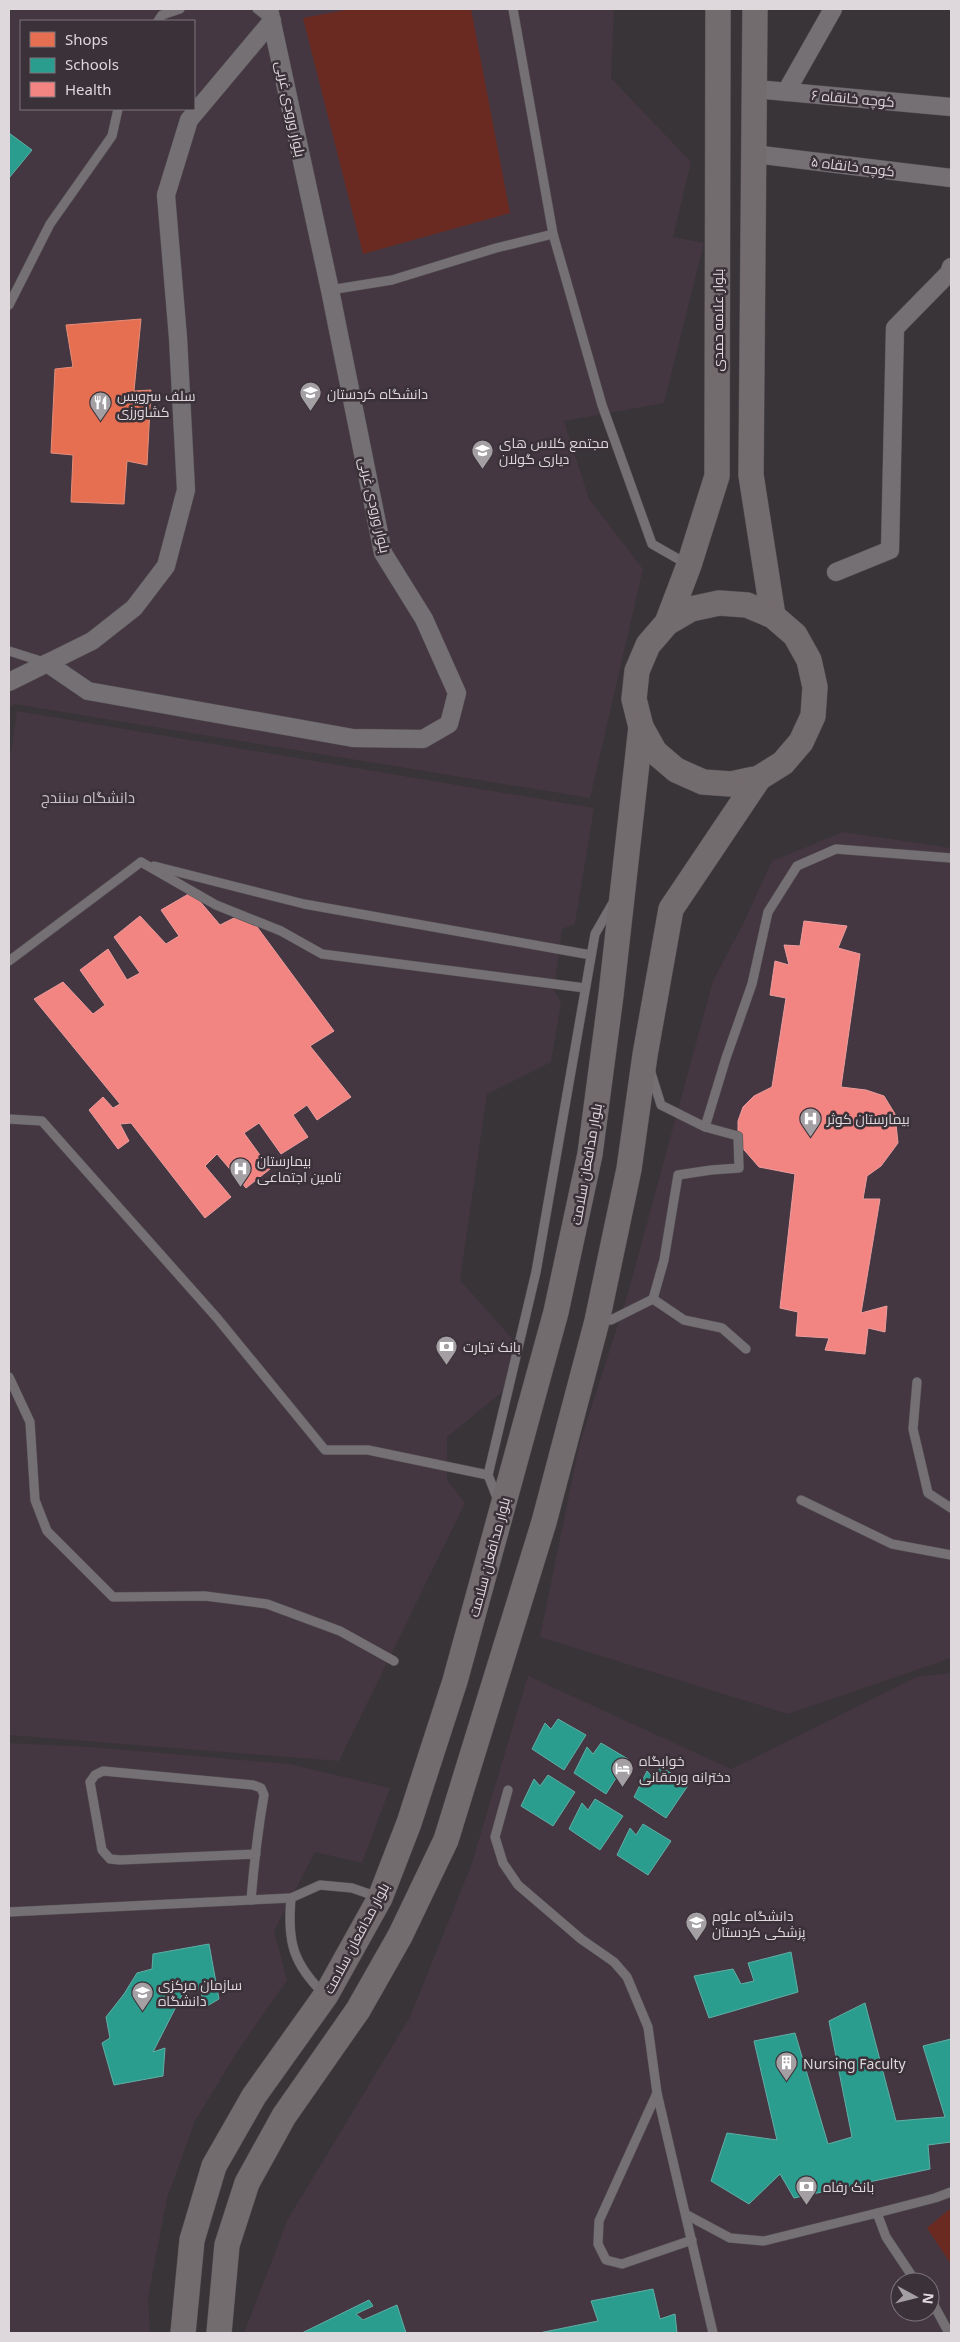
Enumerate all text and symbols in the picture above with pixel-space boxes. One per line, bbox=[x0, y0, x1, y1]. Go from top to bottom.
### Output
legend bbox=[20, 20, 195, 110]
text: Shops bbox=[65, 29, 108, 49]
text: Schools bbox=[65, 54, 119, 74]
street label: بلوار ورودی غربی bbox=[272, 59, 310, 159]
text: Health bbox=[65, 79, 112, 99]
street label: کوچه خانقاه ۶ bbox=[810, 85, 895, 112]
street label: کوچه خانقاه ۵ bbox=[810, 151, 896, 182]
street label: بلوار علامه حمدی bbox=[708, 269, 727, 371]
school or university icon: دانشگاه کردستان bbox=[299, 381, 323, 412]
place label: دانشگاه کردستان bbox=[327, 384, 428, 403]
place label: سلف سرویس کشاورزی bbox=[117, 386, 196, 421]
restaurant icon: سلف سرویس کشاورزی bbox=[89, 391, 113, 422]
place label: مجتمع کلاس های دیاری گولان bbox=[499, 433, 609, 468]
school or university icon: مجتمع کلاس های دیاری گولان bbox=[471, 438, 495, 469]
street label: بلوار ورودی غربی bbox=[355, 455, 395, 555]
district label: دانشگاه سنندج bbox=[41, 787, 135, 809]
street label: بلوار مدافعان سلامت bbox=[566, 1102, 606, 1226]
hospital icon: بیمارستان کوثر bbox=[799, 1106, 823, 1137]
place label: بیمارستان کوثر bbox=[826, 1109, 910, 1128]
place label: بیمارستان تامین اجتماعی bbox=[257, 1151, 342, 1186]
hospital icon: بیمارستان تامین اجتماعی bbox=[229, 1156, 253, 1187]
bank icon: بانک تجارت bbox=[435, 1334, 459, 1365]
place label: بانک تجارت bbox=[463, 1337, 521, 1356]
street label: بلوار مدافعان سلامت bbox=[464, 1495, 514, 1619]
place label: خوابگاه دخترانه ورمقانی bbox=[639, 1751, 731, 1786]
hotel icon: خوابگاه دخترانه ورمقانی bbox=[611, 1756, 635, 1787]
street label: بلوار مدافعان سلامت bbox=[319, 1879, 393, 1997]
place label: دانشگاه علوم پزشکی کردستان bbox=[712, 1906, 806, 1942]
school or university icon: دانشگاه علوم پزشکی کردستان bbox=[684, 1911, 708, 1942]
place label: سازمان مرکزی دانشگاه bbox=[158, 1975, 242, 2010]
school or university icon: سازمان مرکزی دانشگاه bbox=[130, 1980, 154, 2011]
building icon: Nursing Faculty bbox=[775, 2051, 799, 2082]
place label: Nursing Faculty bbox=[803, 2054, 906, 2073]
bank icon: بانک رفاه bbox=[795, 2174, 819, 2205]
place label: بانک رفاه bbox=[823, 2177, 874, 2196]
north arrow bbox=[890, 2272, 940, 2322]
text: N bbox=[918, 2292, 939, 2305]

